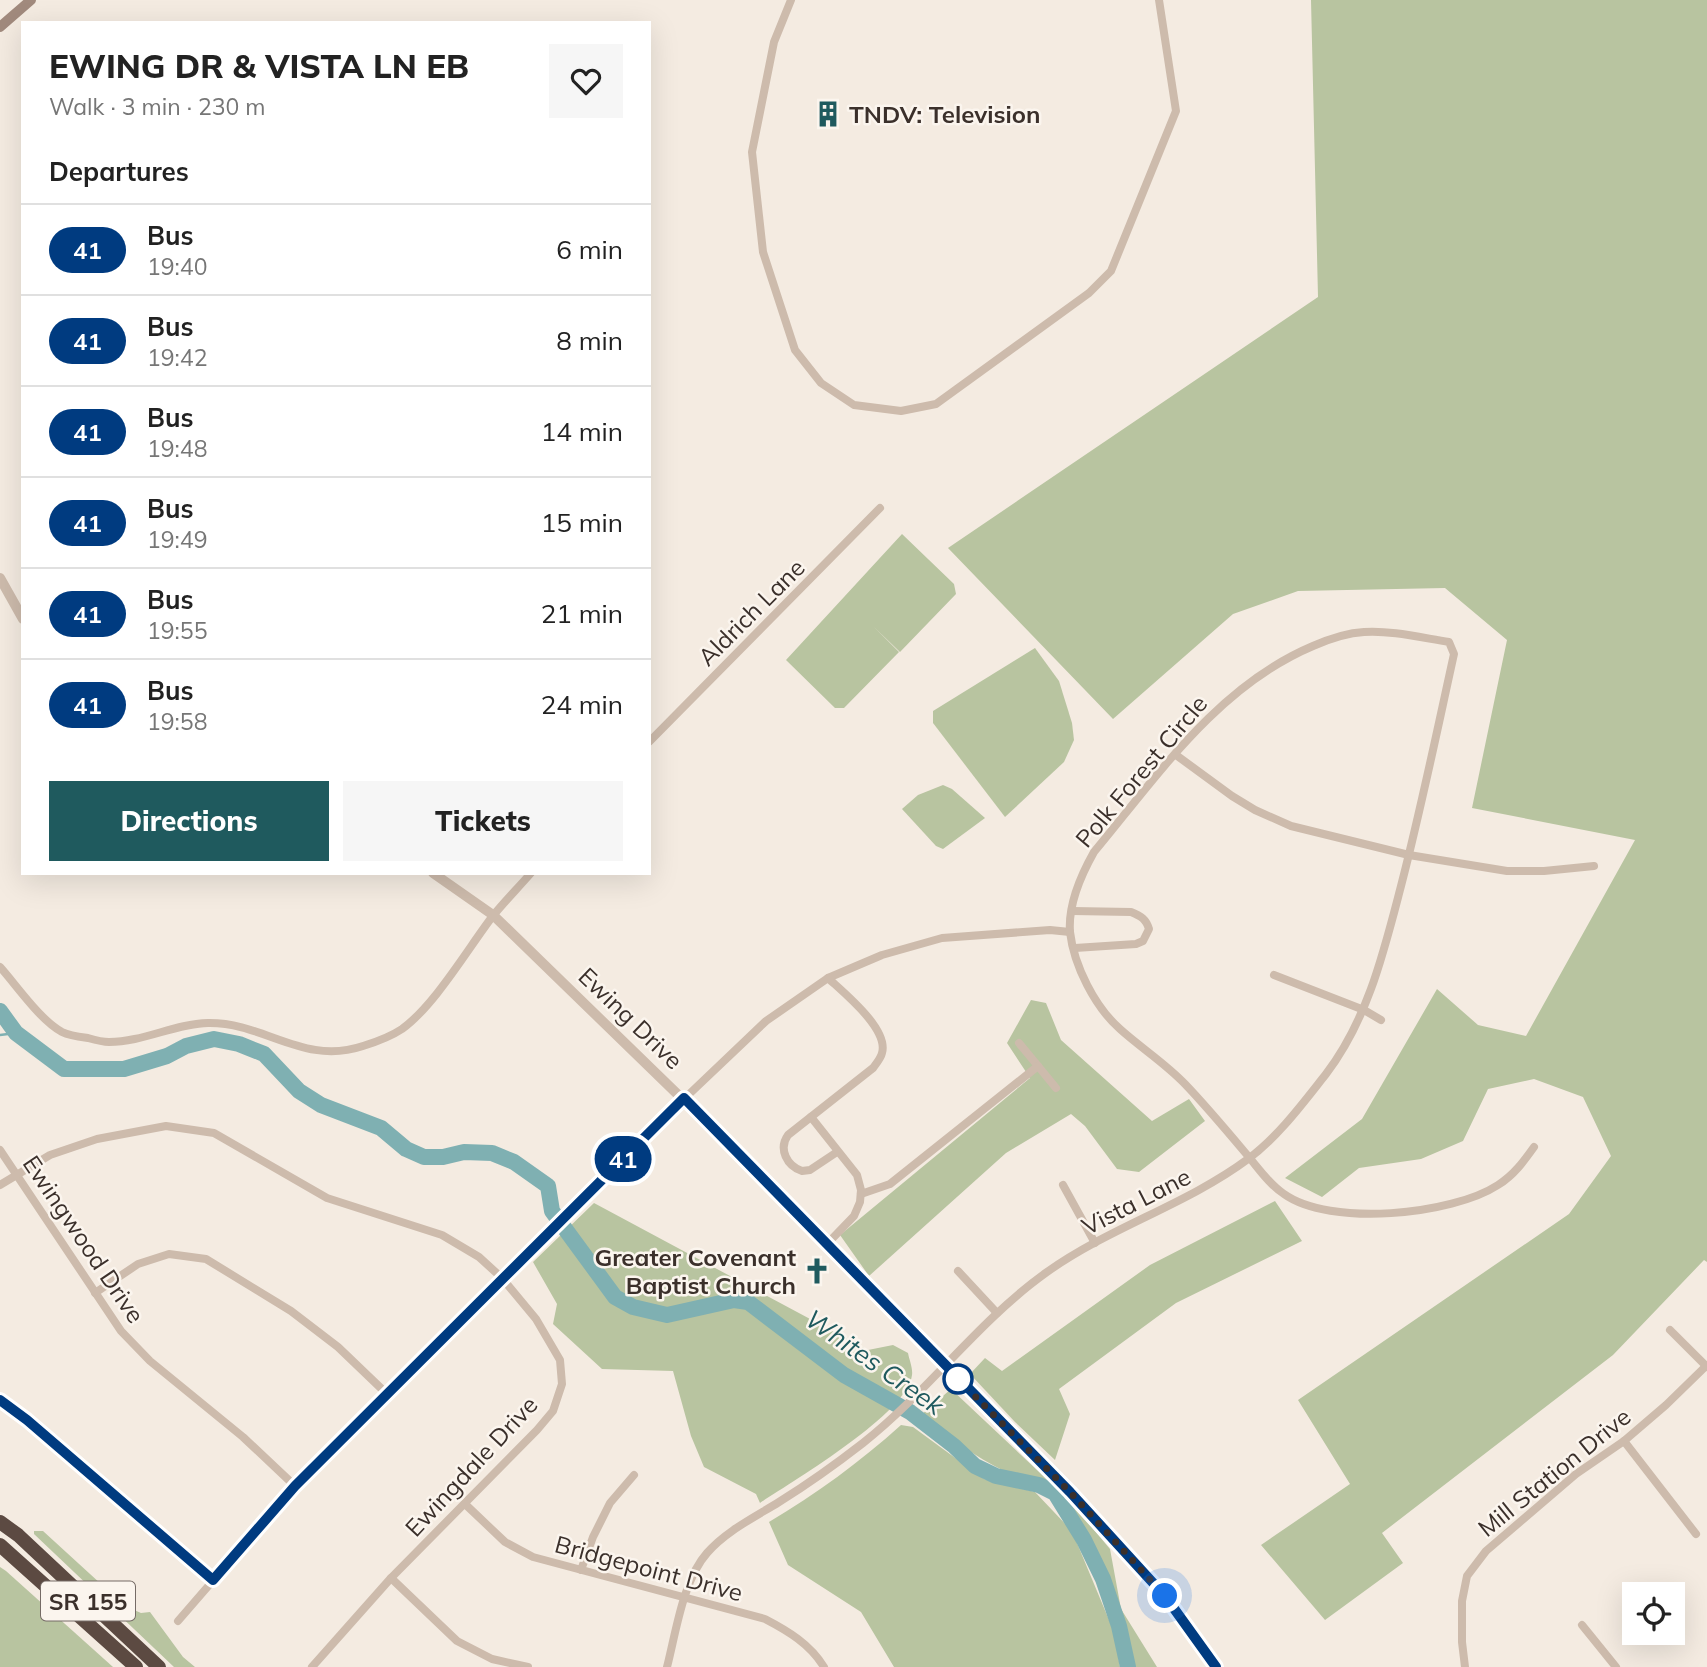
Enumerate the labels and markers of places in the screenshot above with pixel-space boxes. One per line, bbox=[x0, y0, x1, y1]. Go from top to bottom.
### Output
building icon: TNDV: Television bbox=[813, 99, 843, 129]
place label: TNDV: Television bbox=[849, 99, 1040, 129]
place label: Greater Covenant Baptist Church bbox=[594, 1242, 796, 1300]
church icon: Greater Covenant Baptist Church bbox=[802, 1256, 832, 1286]
unlabelled marker bbox=[943, 1364, 973, 1394]

